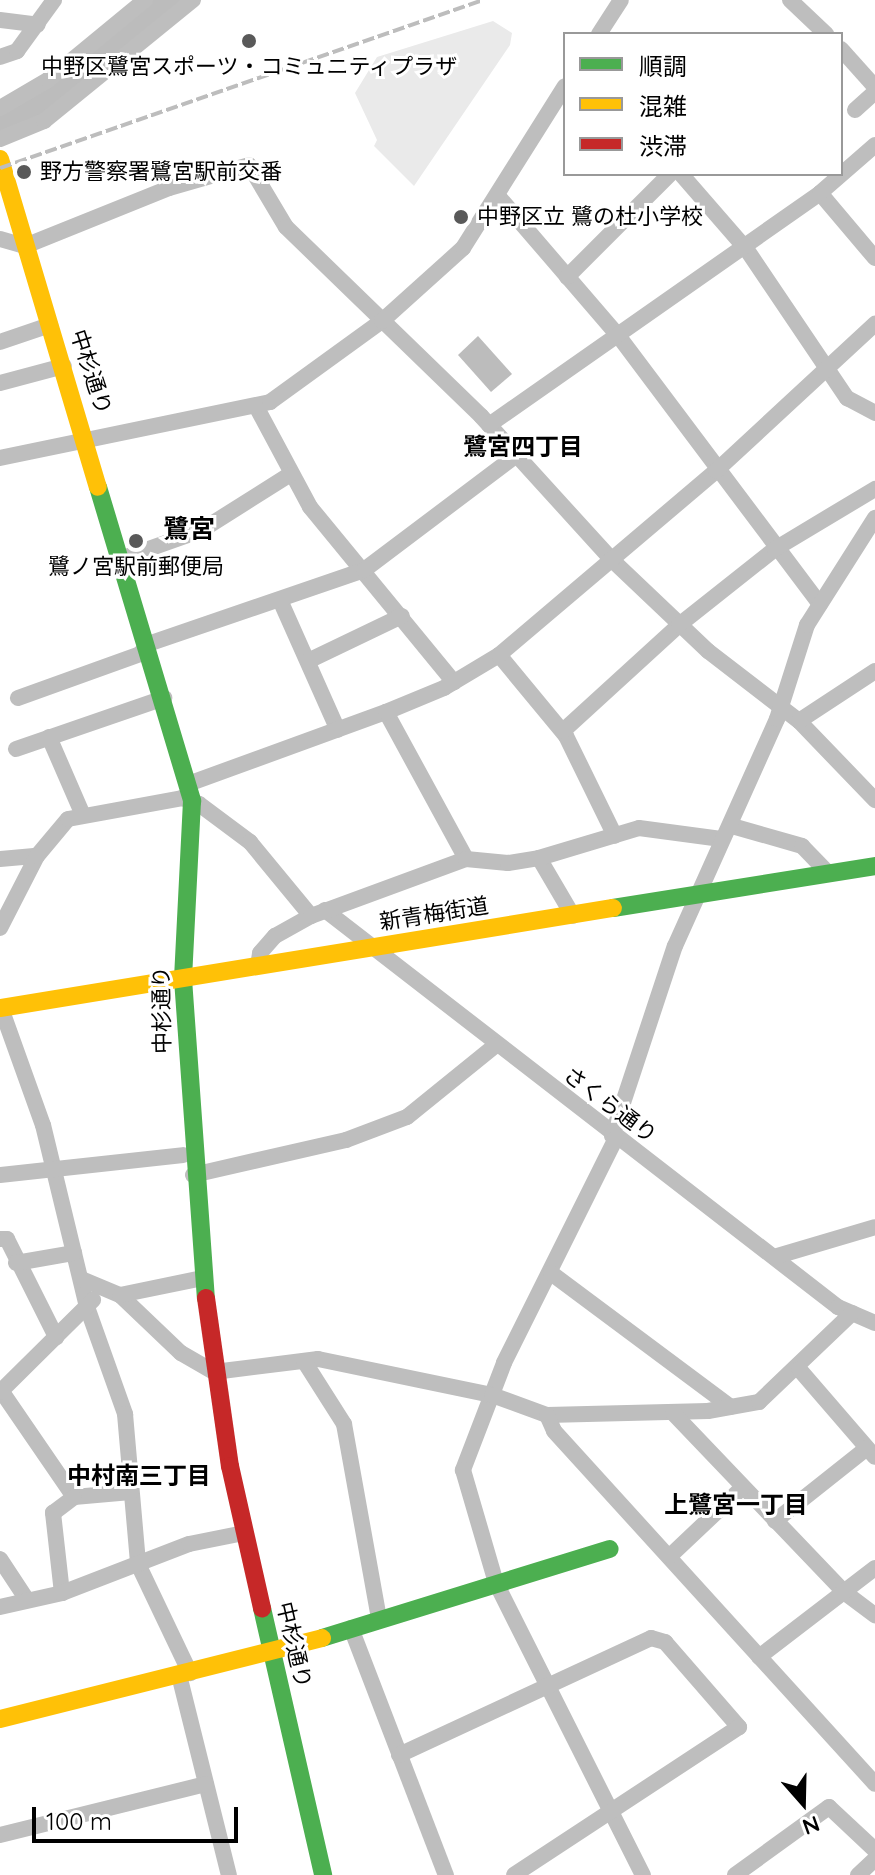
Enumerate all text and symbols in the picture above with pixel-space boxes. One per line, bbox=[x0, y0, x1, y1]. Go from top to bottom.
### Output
marker: 中野区鷺宮スポーツ・コミュニティプラザ bbox=[240, 32, 258, 50]
legend bbox=[563, 32, 843, 176]
text: 順調 bbox=[639, 51, 687, 81]
place label: 中野区鷺宮スポーツ・コミュニティプラザ bbox=[40, 54, 458, 80]
text: 混雑 bbox=[639, 91, 687, 121]
text: 渋滞 bbox=[639, 131, 687, 161]
place label: 野方警察署鷺宮駅前交番 bbox=[40, 159, 282, 185]
marker: 野方警察署鷺宮駅前交番 bbox=[15, 163, 33, 181]
place label: 中野区立 鷺の杜小学校 bbox=[477, 204, 703, 230]
marker: 中野区立 鷺の杜小学校 bbox=[452, 208, 470, 226]
street label: 中杉通り bbox=[65, 326, 117, 418]
district label: 鷺宮四丁目 bbox=[463, 433, 583, 461]
district label: 鷺宮 bbox=[163, 513, 215, 545]
marker: 鷺ノ宮駅前郵便局 bbox=[127, 532, 145, 550]
place label: 鷺ノ宮駅前郵便局 bbox=[48, 554, 224, 580]
street label: 新青梅街道 bbox=[378, 892, 490, 936]
street label: 中杉通り bbox=[148, 966, 176, 1054]
street label: さくら通り bbox=[558, 1061, 662, 1149]
district label: 中村南三丁目 bbox=[67, 1462, 211, 1490]
district label: 上鷺宮一丁目 bbox=[664, 1491, 808, 1519]
street label: 中杉通り bbox=[271, 1599, 317, 1691]
north arrow bbox=[763, 1763, 843, 1843]
scale bar bbox=[36, 1791, 242, 1841]
text: 100 m bbox=[46, 1806, 112, 1836]
text: N bbox=[799, 1810, 824, 1841]

